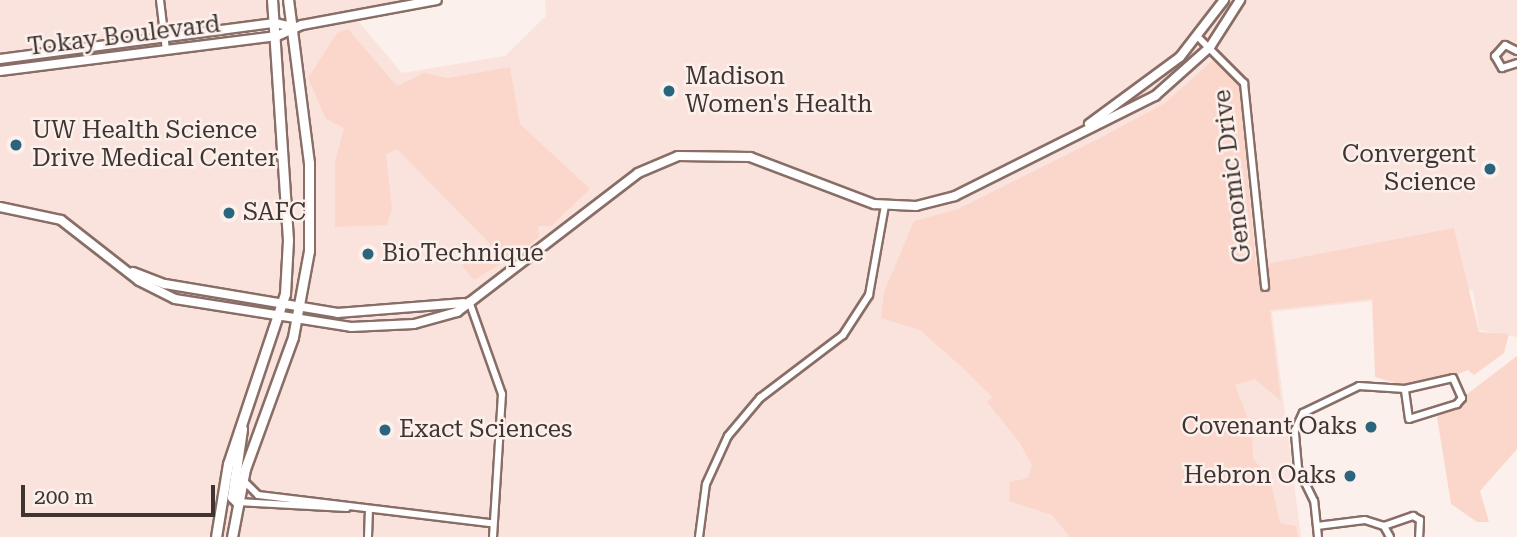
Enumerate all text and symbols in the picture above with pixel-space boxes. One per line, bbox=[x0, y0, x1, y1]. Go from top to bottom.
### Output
street label: Tokay Boulevard bbox=[26, 10, 222, 62]
place label: Madison Women's Health bbox=[685, 63, 872, 119]
marker: Madison Women's Health bbox=[659, 81, 679, 101]
street label: Genomic Drive bbox=[1208, 88, 1258, 264]
place label: UW Health Science Drive Medical Center bbox=[32, 117, 277, 173]
marker: UW Health Science Drive Medical Center bbox=[6, 135, 26, 155]
place label: Convergent Science bbox=[1342, 141, 1476, 197]
marker: Convergent Science bbox=[1482, 161, 1498, 177]
place label: SAFC bbox=[243, 199, 306, 227]
marker: SAFC bbox=[221, 205, 237, 221]
place label: BioTechnique bbox=[382, 240, 544, 268]
marker: BioTechnique bbox=[360, 246, 376, 262]
place label: Covenant Oaks bbox=[1181, 413, 1357, 441]
place label: Exact Sciences bbox=[399, 416, 572, 444]
marker: Covenant Oaks bbox=[1363, 419, 1379, 435]
marker: Exact Sciences bbox=[377, 422, 393, 438]
place label: Hebron Oaks bbox=[1183, 462, 1336, 490]
marker: Hebron Oaks bbox=[1342, 468, 1358, 484]
scale bar bbox=[24, 470, 219, 514]
text: 200 m bbox=[34, 485, 94, 509]

